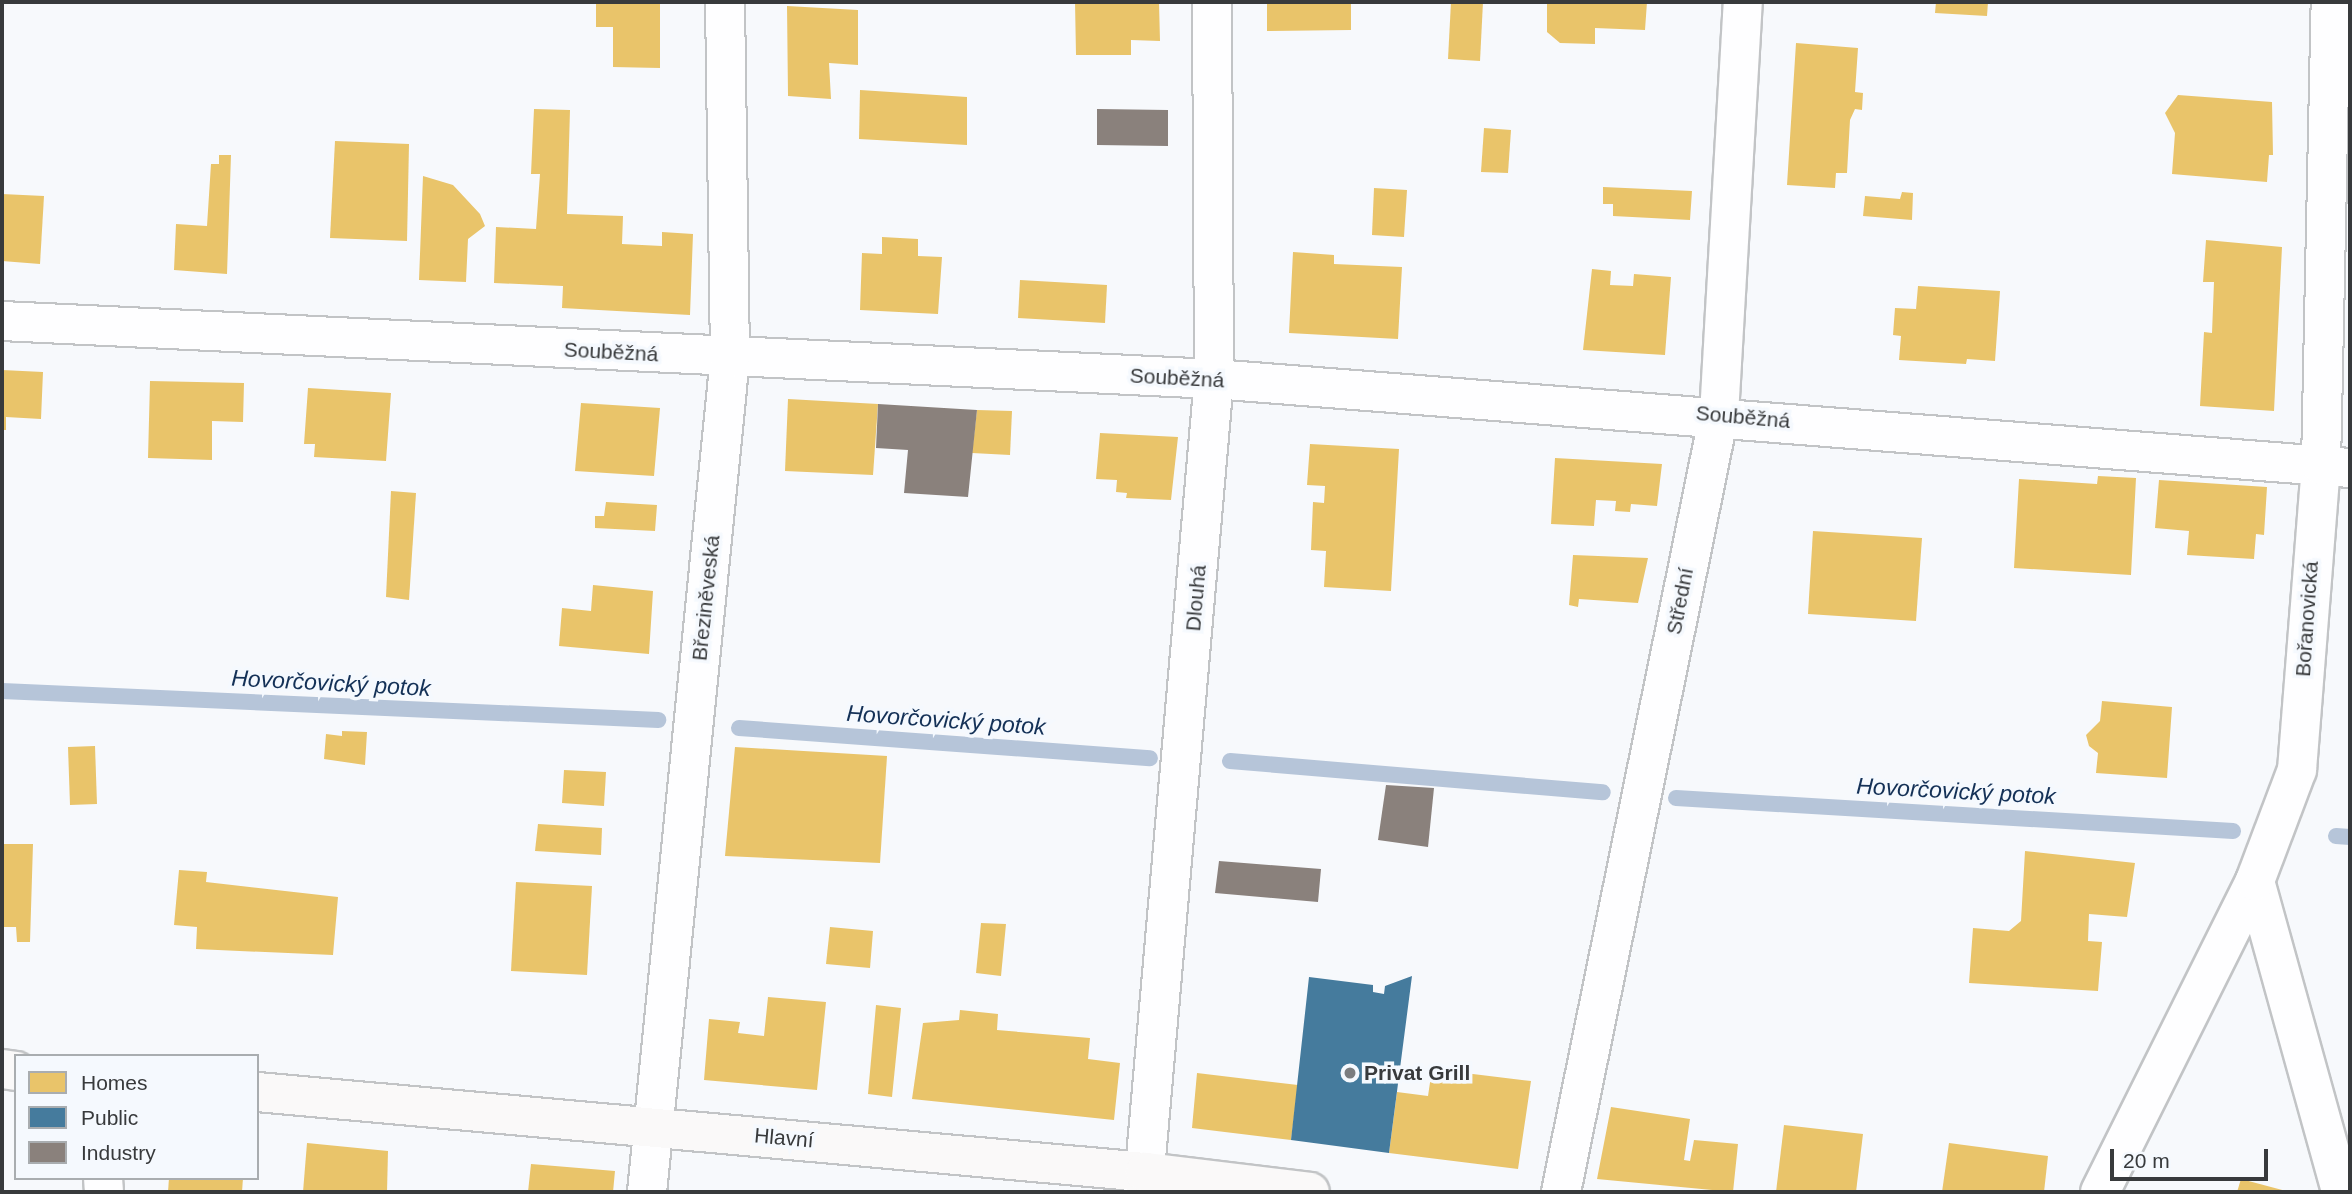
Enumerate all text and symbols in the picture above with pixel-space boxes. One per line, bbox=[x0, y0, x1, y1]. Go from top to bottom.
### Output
street label: Souběžná bbox=[563, 337, 659, 367]
street label: Souběžná bbox=[1129, 363, 1225, 393]
street label: Souběžná bbox=[1695, 400, 1791, 434]
street label: Březiněveská bbox=[687, 534, 725, 662]
street label: Bořanovická bbox=[2290, 560, 2324, 678]
street label: Dlouhá bbox=[1181, 564, 1211, 632]
street label: Střední bbox=[1661, 565, 1699, 637]
water label: Hovorčovický potok bbox=[231, 664, 431, 702]
water label: Hovorčovický potok bbox=[846, 699, 1046, 741]
water label: Hovorčovický potok bbox=[1856, 772, 2056, 810]
legend bbox=[14, 1054, 259, 1180]
place label: Privat Grill bbox=[1364, 1060, 1470, 1086]
marker: Privat Grill bbox=[1342, 1065, 1358, 1081]
text: Homes bbox=[81, 1071, 148, 1094]
text: Public bbox=[81, 1106, 138, 1129]
street label: Hlavní bbox=[753, 1123, 815, 1153]
scale bar bbox=[2114, 1134, 2272, 1178]
text: Industry bbox=[81, 1141, 156, 1164]
text: 20 m bbox=[2123, 1149, 2170, 1172]

